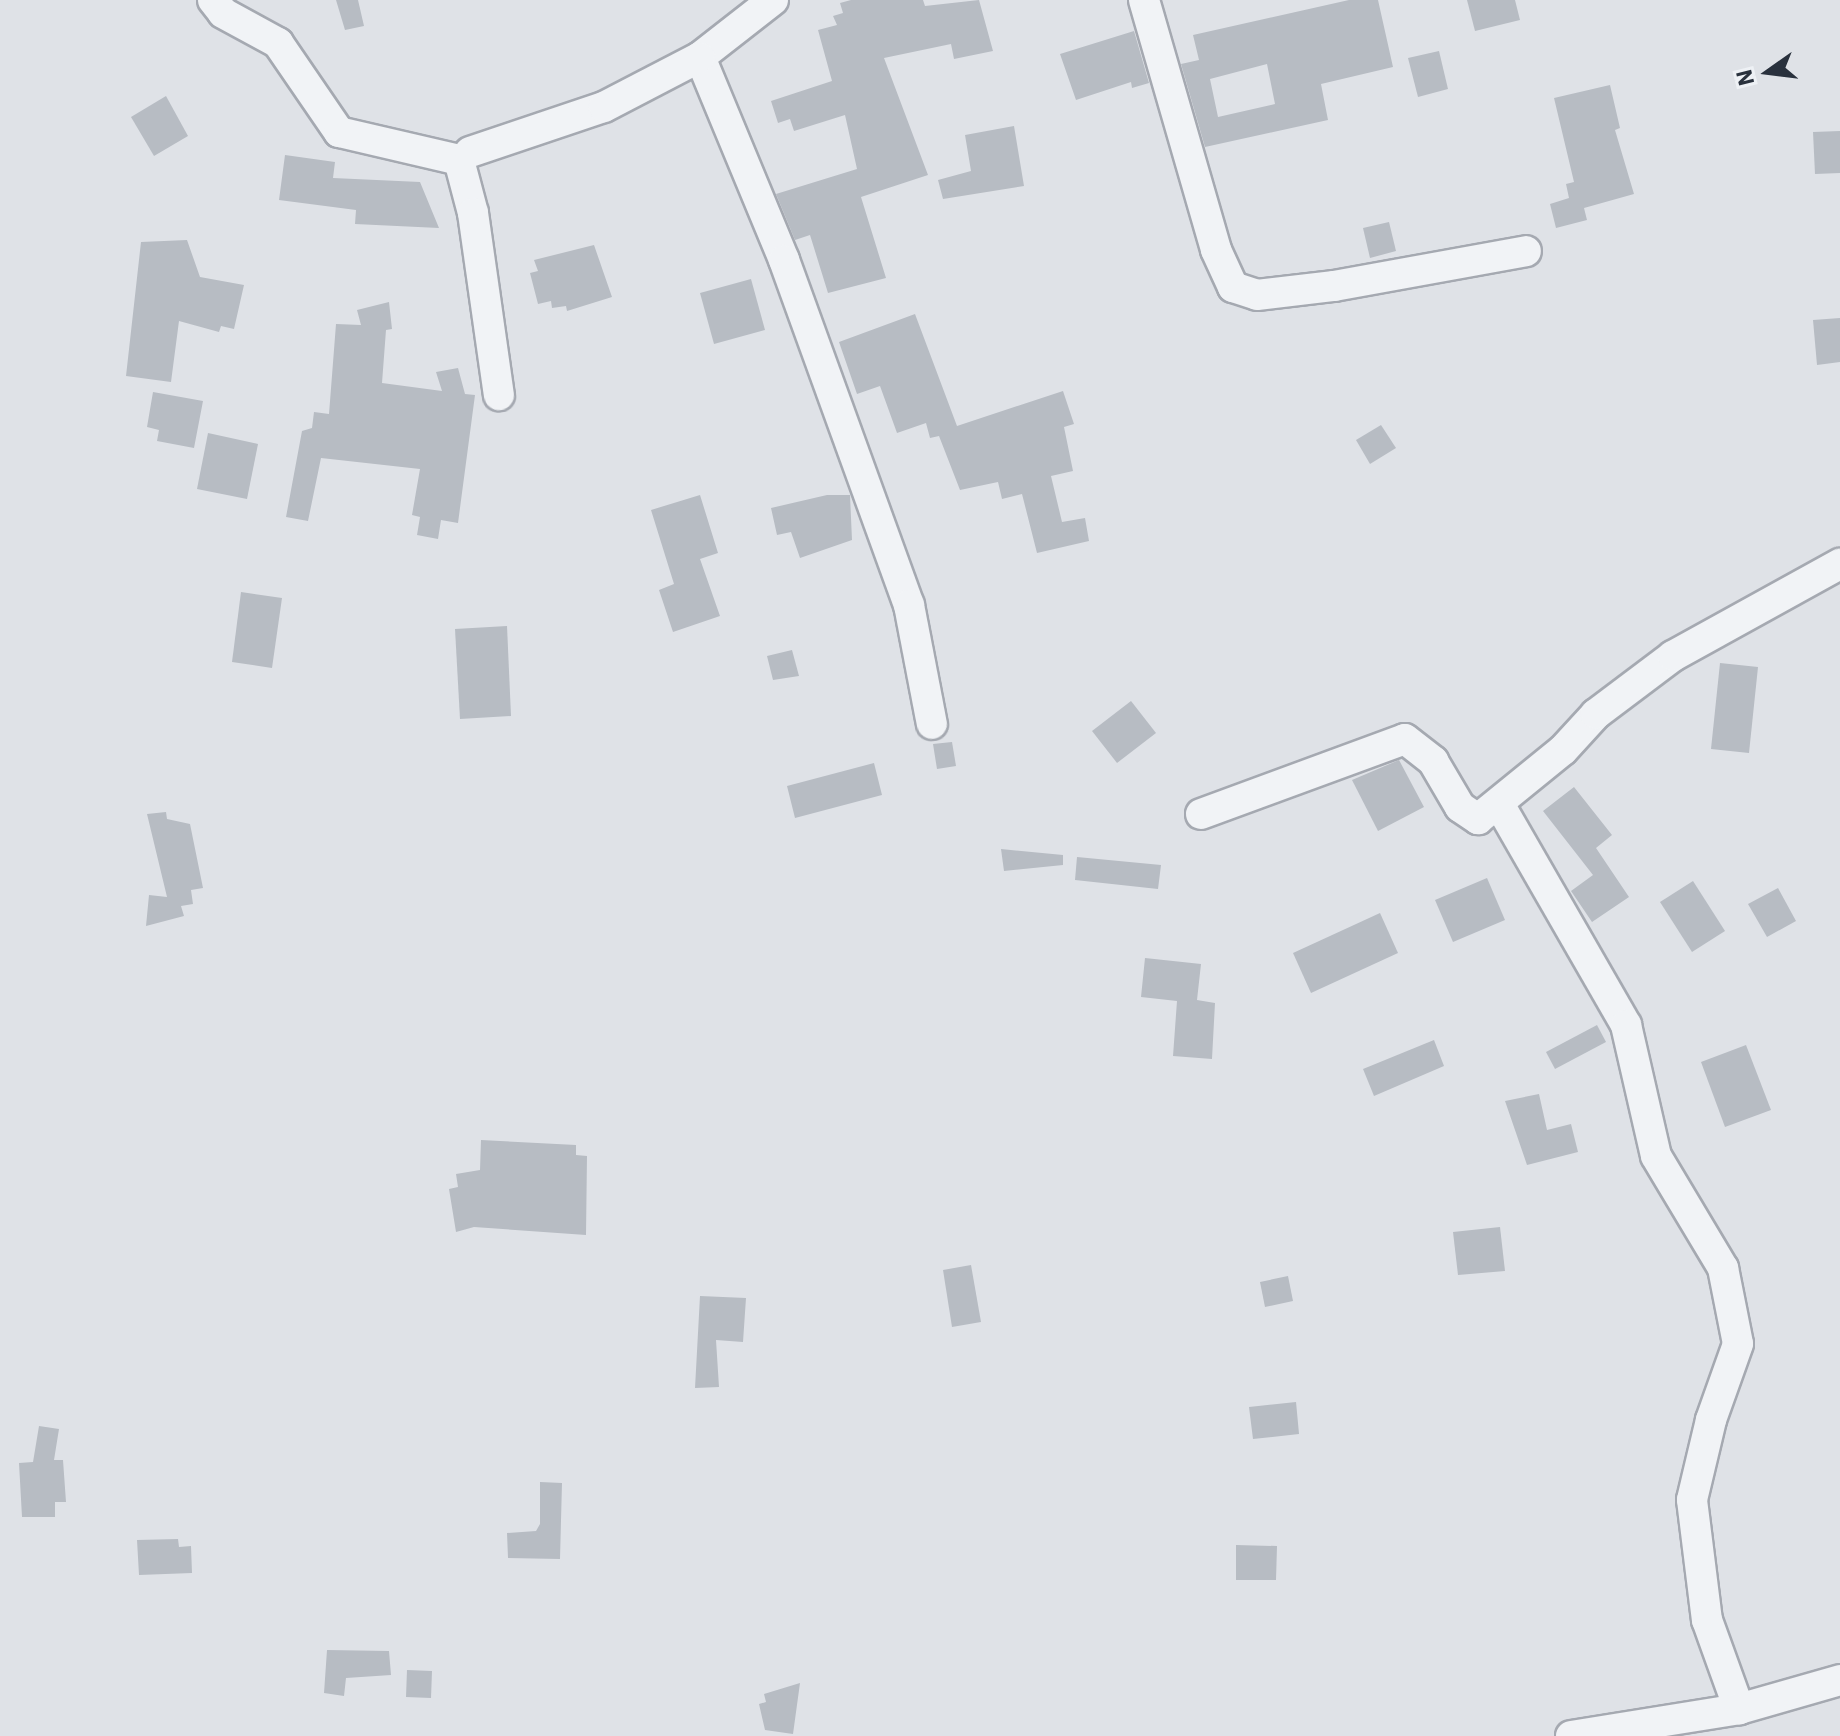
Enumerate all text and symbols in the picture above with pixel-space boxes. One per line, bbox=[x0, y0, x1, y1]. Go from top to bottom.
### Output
north arrow bbox=[1728, 32, 1808, 112]
text: N bbox=[1728, 67, 1760, 89]

